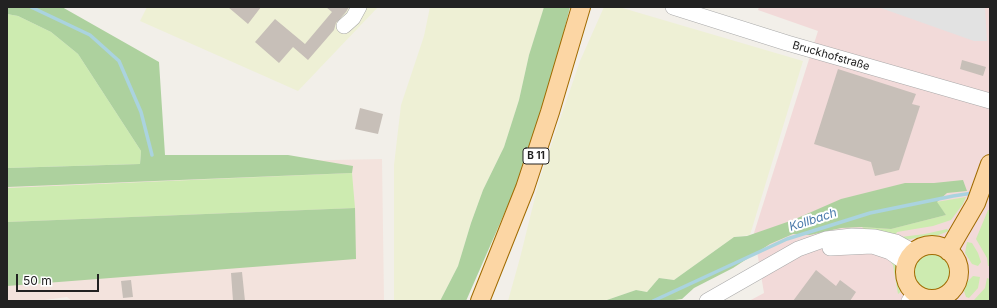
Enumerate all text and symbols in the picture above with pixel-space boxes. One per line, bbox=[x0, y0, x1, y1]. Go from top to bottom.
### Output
street label: Bruckhofstraße bbox=[791, 39, 871, 73]
road number: B 11 bbox=[523, 148, 549, 164]
water label: Kollbach bbox=[787, 206, 839, 234]
scale bar bbox=[18, 266, 101, 292]
text: 50 m bbox=[23, 273, 52, 288]

